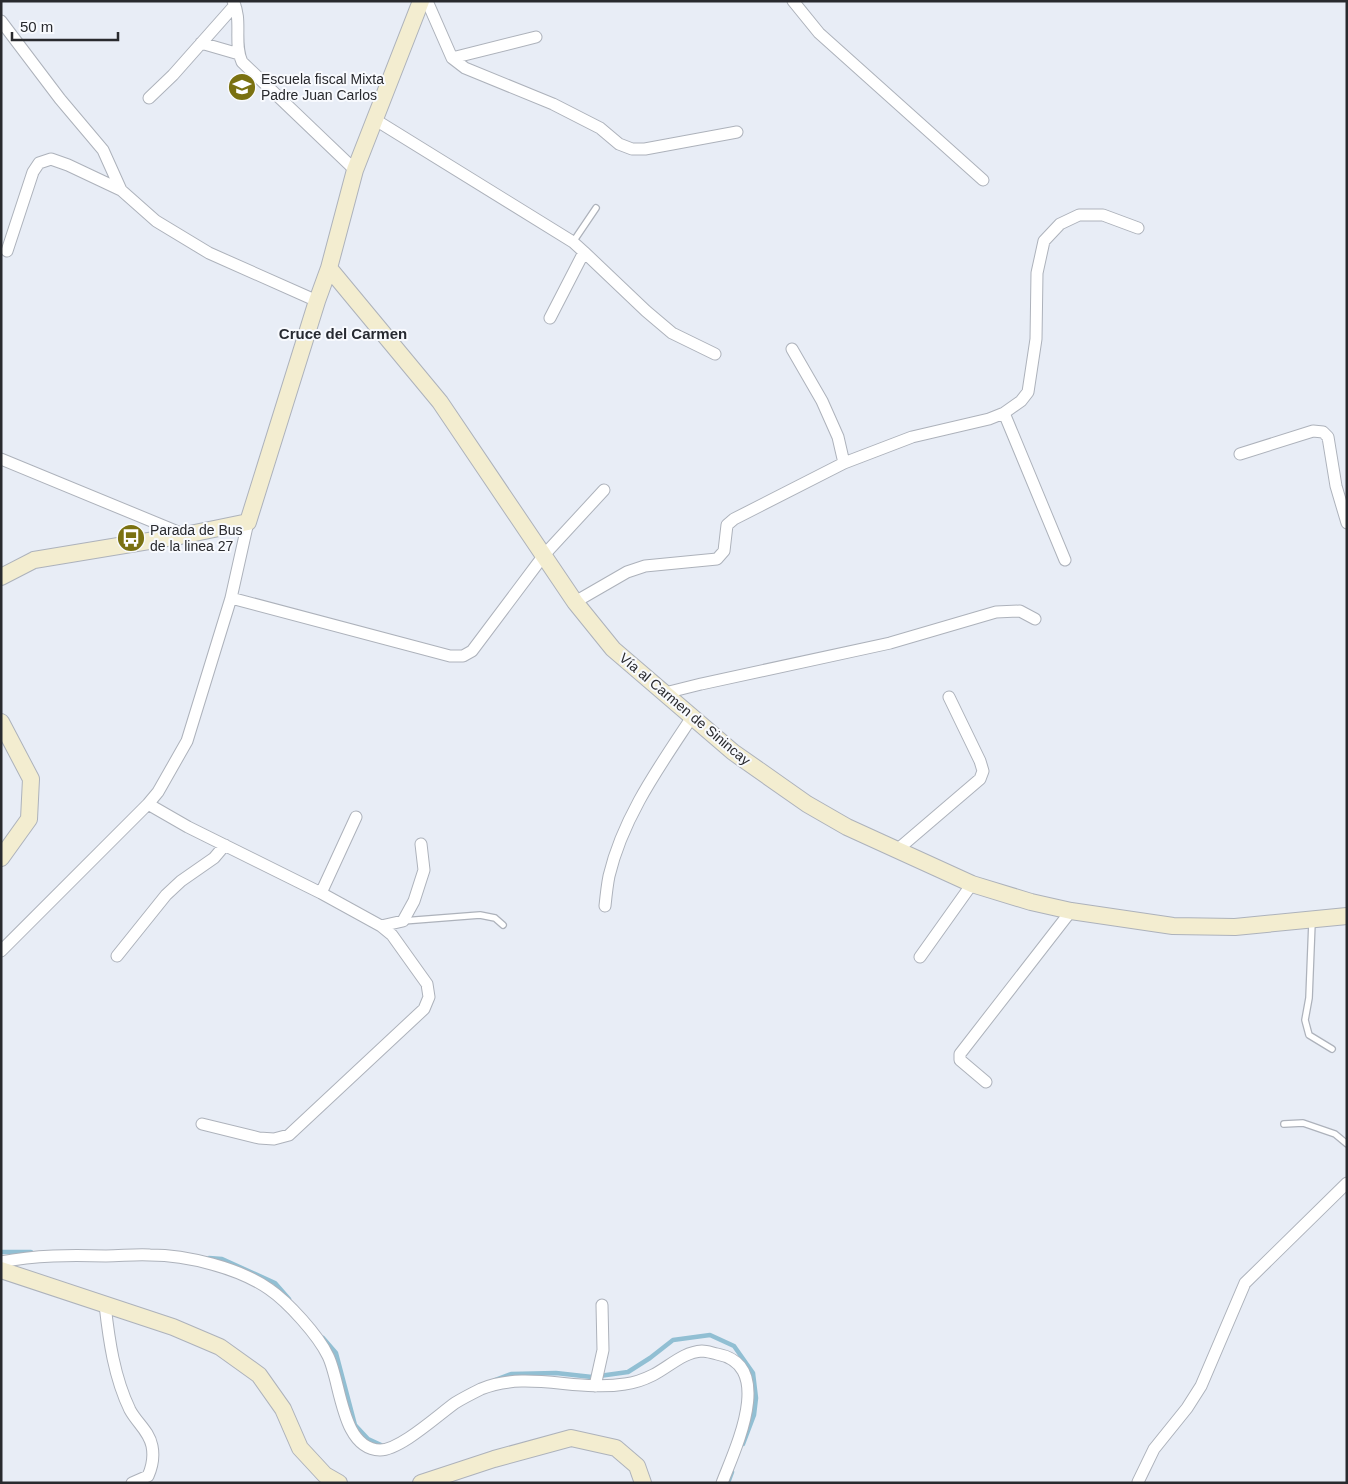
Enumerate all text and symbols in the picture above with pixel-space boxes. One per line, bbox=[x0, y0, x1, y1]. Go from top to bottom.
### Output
scale bar bbox=[12, 10, 119, 42]
text: 50 m bbox=[20, 18, 53, 35]
place label: Escuela fiscal Mixta Padre Juan Carlos bbox=[261, 71, 384, 103]
school or university icon: Escuela fiscal Mixta Padre Juan Carlos bbox=[227, 72, 257, 102]
district label: Cruce del Carmen bbox=[279, 325, 407, 342]
place label: Parada de Bus de la linea 27 bbox=[150, 522, 243, 554]
bus stop icon: Parada de Bus de la linea 27 bbox=[116, 523, 146, 553]
street label: Vía al Carmen de Sinincay bbox=[616, 650, 754, 768]

